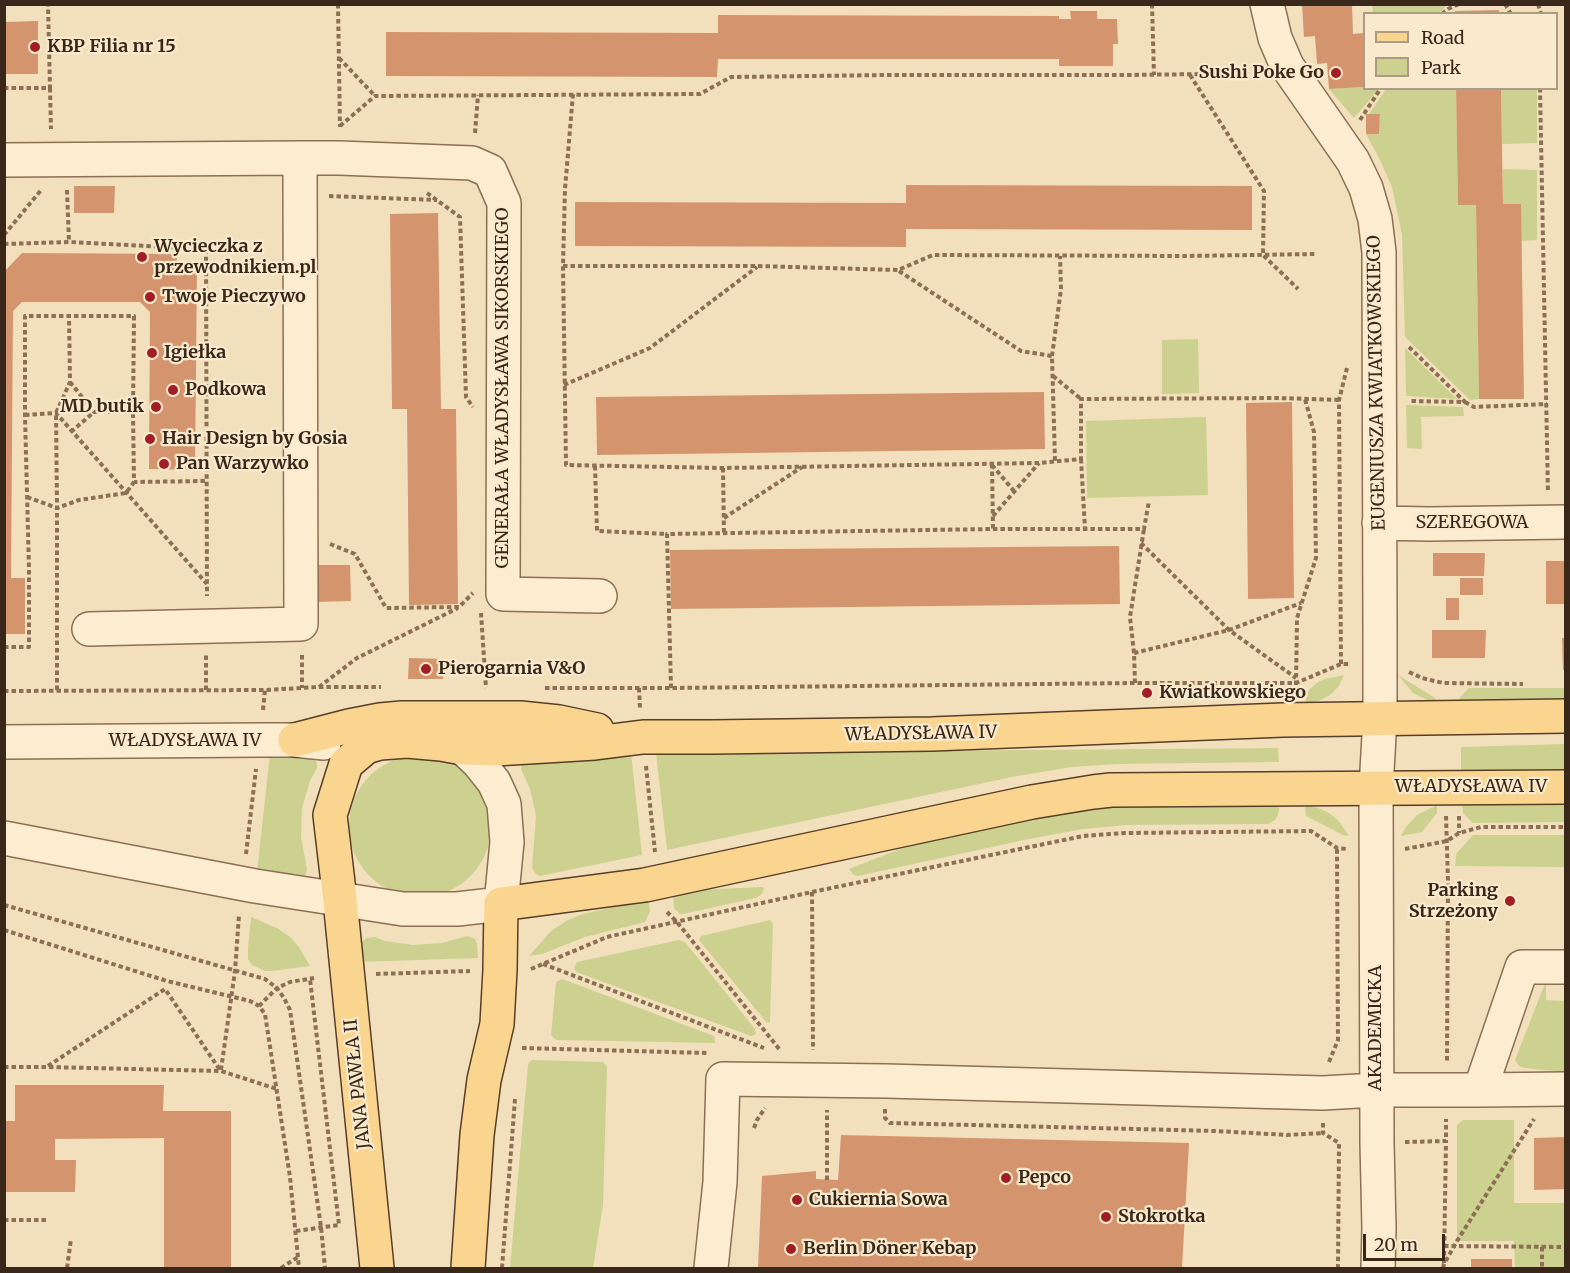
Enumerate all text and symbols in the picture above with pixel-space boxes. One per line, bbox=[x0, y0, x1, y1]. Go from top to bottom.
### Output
legend bbox=[1363, 12, 1558, 90]
text: Road bbox=[1421, 26, 1465, 49]
place label: KBP Filia nr 15 bbox=[47, 36, 176, 58]
marker: KBP Filia nr 15 bbox=[28, 40, 42, 54]
text: Park bbox=[1421, 56, 1461, 79]
place label: Sushi Poke Go bbox=[1198, 62, 1324, 84]
marker: Sushi Poke Go bbox=[1329, 66, 1343, 80]
street label: GENERAŁA WŁADYSŁAWA SIKORSKIEGO bbox=[492, 208, 514, 568]
street label: EUGENIUSZA KWIATKOWSKIEGO bbox=[1364, 235, 1390, 531]
place label: Wycieczka z przewodnikiem.pl bbox=[154, 236, 316, 278]
marker: Wycieczka z przewodnikiem.pl bbox=[135, 250, 149, 264]
place label: Twoje Pieczywo bbox=[162, 286, 306, 308]
marker: Twoje Pieczywo bbox=[143, 290, 157, 304]
place label: Igiełka bbox=[164, 342, 226, 364]
marker: Igiełka bbox=[145, 346, 159, 360]
place label: Podkowa bbox=[185, 379, 266, 401]
marker: Podkowa bbox=[166, 383, 180, 397]
place label: MD butik bbox=[60, 396, 144, 418]
marker: MD butik bbox=[149, 400, 163, 414]
place label: Hair Design by Gosia bbox=[162, 428, 348, 450]
marker: Hair Design by Gosia bbox=[143, 432, 157, 446]
place label: Pan Warzywko bbox=[176, 453, 309, 475]
marker: Pan Warzywko bbox=[157, 457, 171, 471]
street label: SZEREGOWA bbox=[1415, 512, 1529, 534]
place label: Pierogarnia V&O bbox=[438, 658, 585, 680]
marker: Pierogarnia V&O bbox=[419, 662, 433, 676]
place label: Kwiatkowskiego bbox=[1159, 682, 1306, 704]
marker: Kwiatkowskiego bbox=[1140, 686, 1154, 700]
street label: WŁADYSŁAWA IV bbox=[845, 722, 997, 746]
street label: WŁADYSŁAWA IV bbox=[109, 730, 261, 752]
street label: WŁADYSŁAWA IV bbox=[1395, 776, 1547, 798]
place label: Parking Strzeżony bbox=[1409, 880, 1498, 922]
marker: Parking Strzeżony bbox=[1503, 894, 1517, 908]
street label: AKADEMICKA bbox=[1365, 965, 1387, 1091]
street label: JANA PAWŁA II bbox=[340, 1018, 376, 1150]
place label: Pepco bbox=[1018, 1167, 1071, 1189]
marker: Pepco bbox=[999, 1171, 1013, 1185]
place label: Cukiernia Sowa bbox=[809, 1189, 948, 1211]
marker: Cukiernia Sowa bbox=[790, 1193, 804, 1207]
place label: Stokrotka bbox=[1118, 1206, 1206, 1228]
marker: Stokrotka bbox=[1099, 1210, 1113, 1224]
scale bar bbox=[1366, 1222, 1448, 1260]
text: 20 m bbox=[1374, 1233, 1418, 1256]
place label: Berlin Döner Kebap bbox=[803, 1238, 977, 1260]
marker: Berlin Döner Kebap bbox=[784, 1242, 798, 1256]

